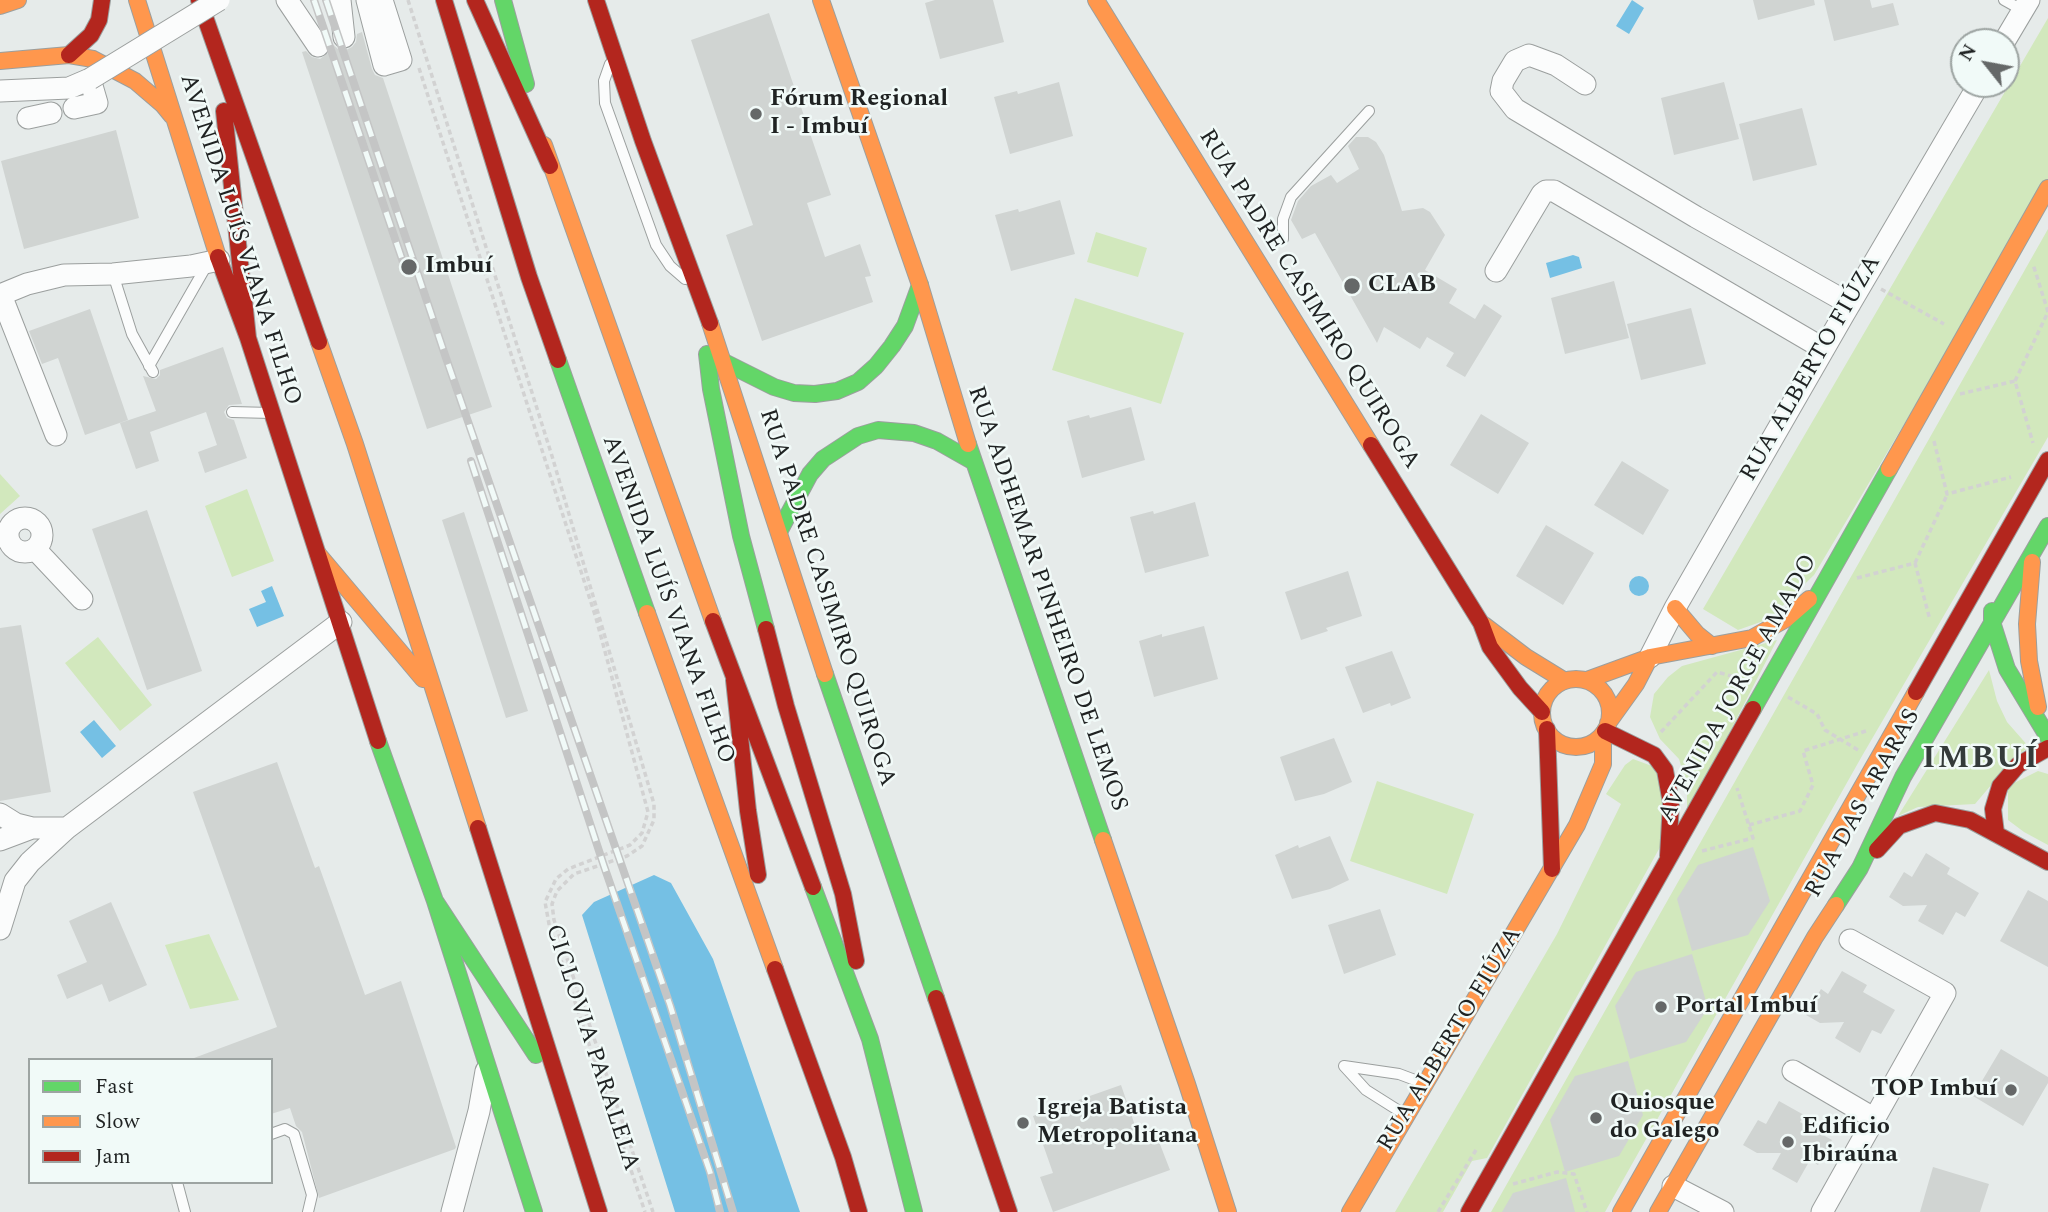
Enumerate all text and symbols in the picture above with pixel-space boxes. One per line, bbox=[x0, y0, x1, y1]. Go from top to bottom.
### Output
north arrow bbox=[1950, 28, 2020, 98]
text: N bbox=[1952, 39, 1985, 67]
street label: AVENIDA LUÍS VIANA FILHO bbox=[172, 71, 306, 409]
place label: Fórum Regional I - Imbuí bbox=[770, 86, 948, 142]
marker: Fórum Regional I - Imbuí bbox=[748, 106, 764, 122]
street label: RUA PADRE CASIMIRO QUIROGA bbox=[1191, 125, 1425, 475]
street label: RUA ALBERTO FIÚZA bbox=[1735, 251, 1889, 487]
place label: Imbuí bbox=[425, 253, 492, 281]
marker: Imbuí bbox=[399, 257, 419, 277]
place label: CLAB bbox=[1368, 272, 1436, 300]
marker: CLAB bbox=[1342, 276, 1362, 296]
street label: RUA ADHEMAR PINHEIRO DE LEMOS bbox=[960, 383, 1132, 815]
street label: RUA PADRE CASIMIRO QUIROGA bbox=[751, 406, 901, 790]
street label: AVENIDA LUÍS VIANA FILHO bbox=[594, 432, 740, 768]
street label: AVENIDA JORGE AMADO bbox=[1653, 550, 1825, 828]
street label: RUA DAS ARARAS bbox=[1800, 705, 1928, 903]
district label: IMBUÍ bbox=[1923, 742, 2039, 780]
street label: CICLOVIA PARALELA bbox=[537, 921, 645, 1175]
street label: RUA ALBERTO FIÚZA bbox=[1373, 923, 1529, 1157]
place label: Portal Imbuí bbox=[1675, 993, 1817, 1021]
marker: Portal Imbuí bbox=[1653, 999, 1669, 1015]
legend bbox=[28, 1058, 273, 1184]
text: Fast bbox=[95, 1071, 134, 1103]
place label: TOP Imbuí bbox=[1871, 1076, 1997, 1104]
marker: TOP Imbuí bbox=[2003, 1082, 2019, 1098]
place label: Quiosque do Galego bbox=[1610, 1090, 1719, 1146]
place label: Igreja Batista Metropolitana bbox=[1037, 1095, 1198, 1151]
text: Slow bbox=[95, 1106, 139, 1138]
marker: Quiosque do Galego bbox=[1588, 1110, 1604, 1126]
place label: Edificio Ibiraúna bbox=[1802, 1114, 1898, 1170]
marker: Igreja Batista Metropolitana bbox=[1015, 1115, 1031, 1131]
marker: Edificio Ibiraúna bbox=[1780, 1134, 1796, 1150]
text: Jam bbox=[95, 1141, 131, 1173]

